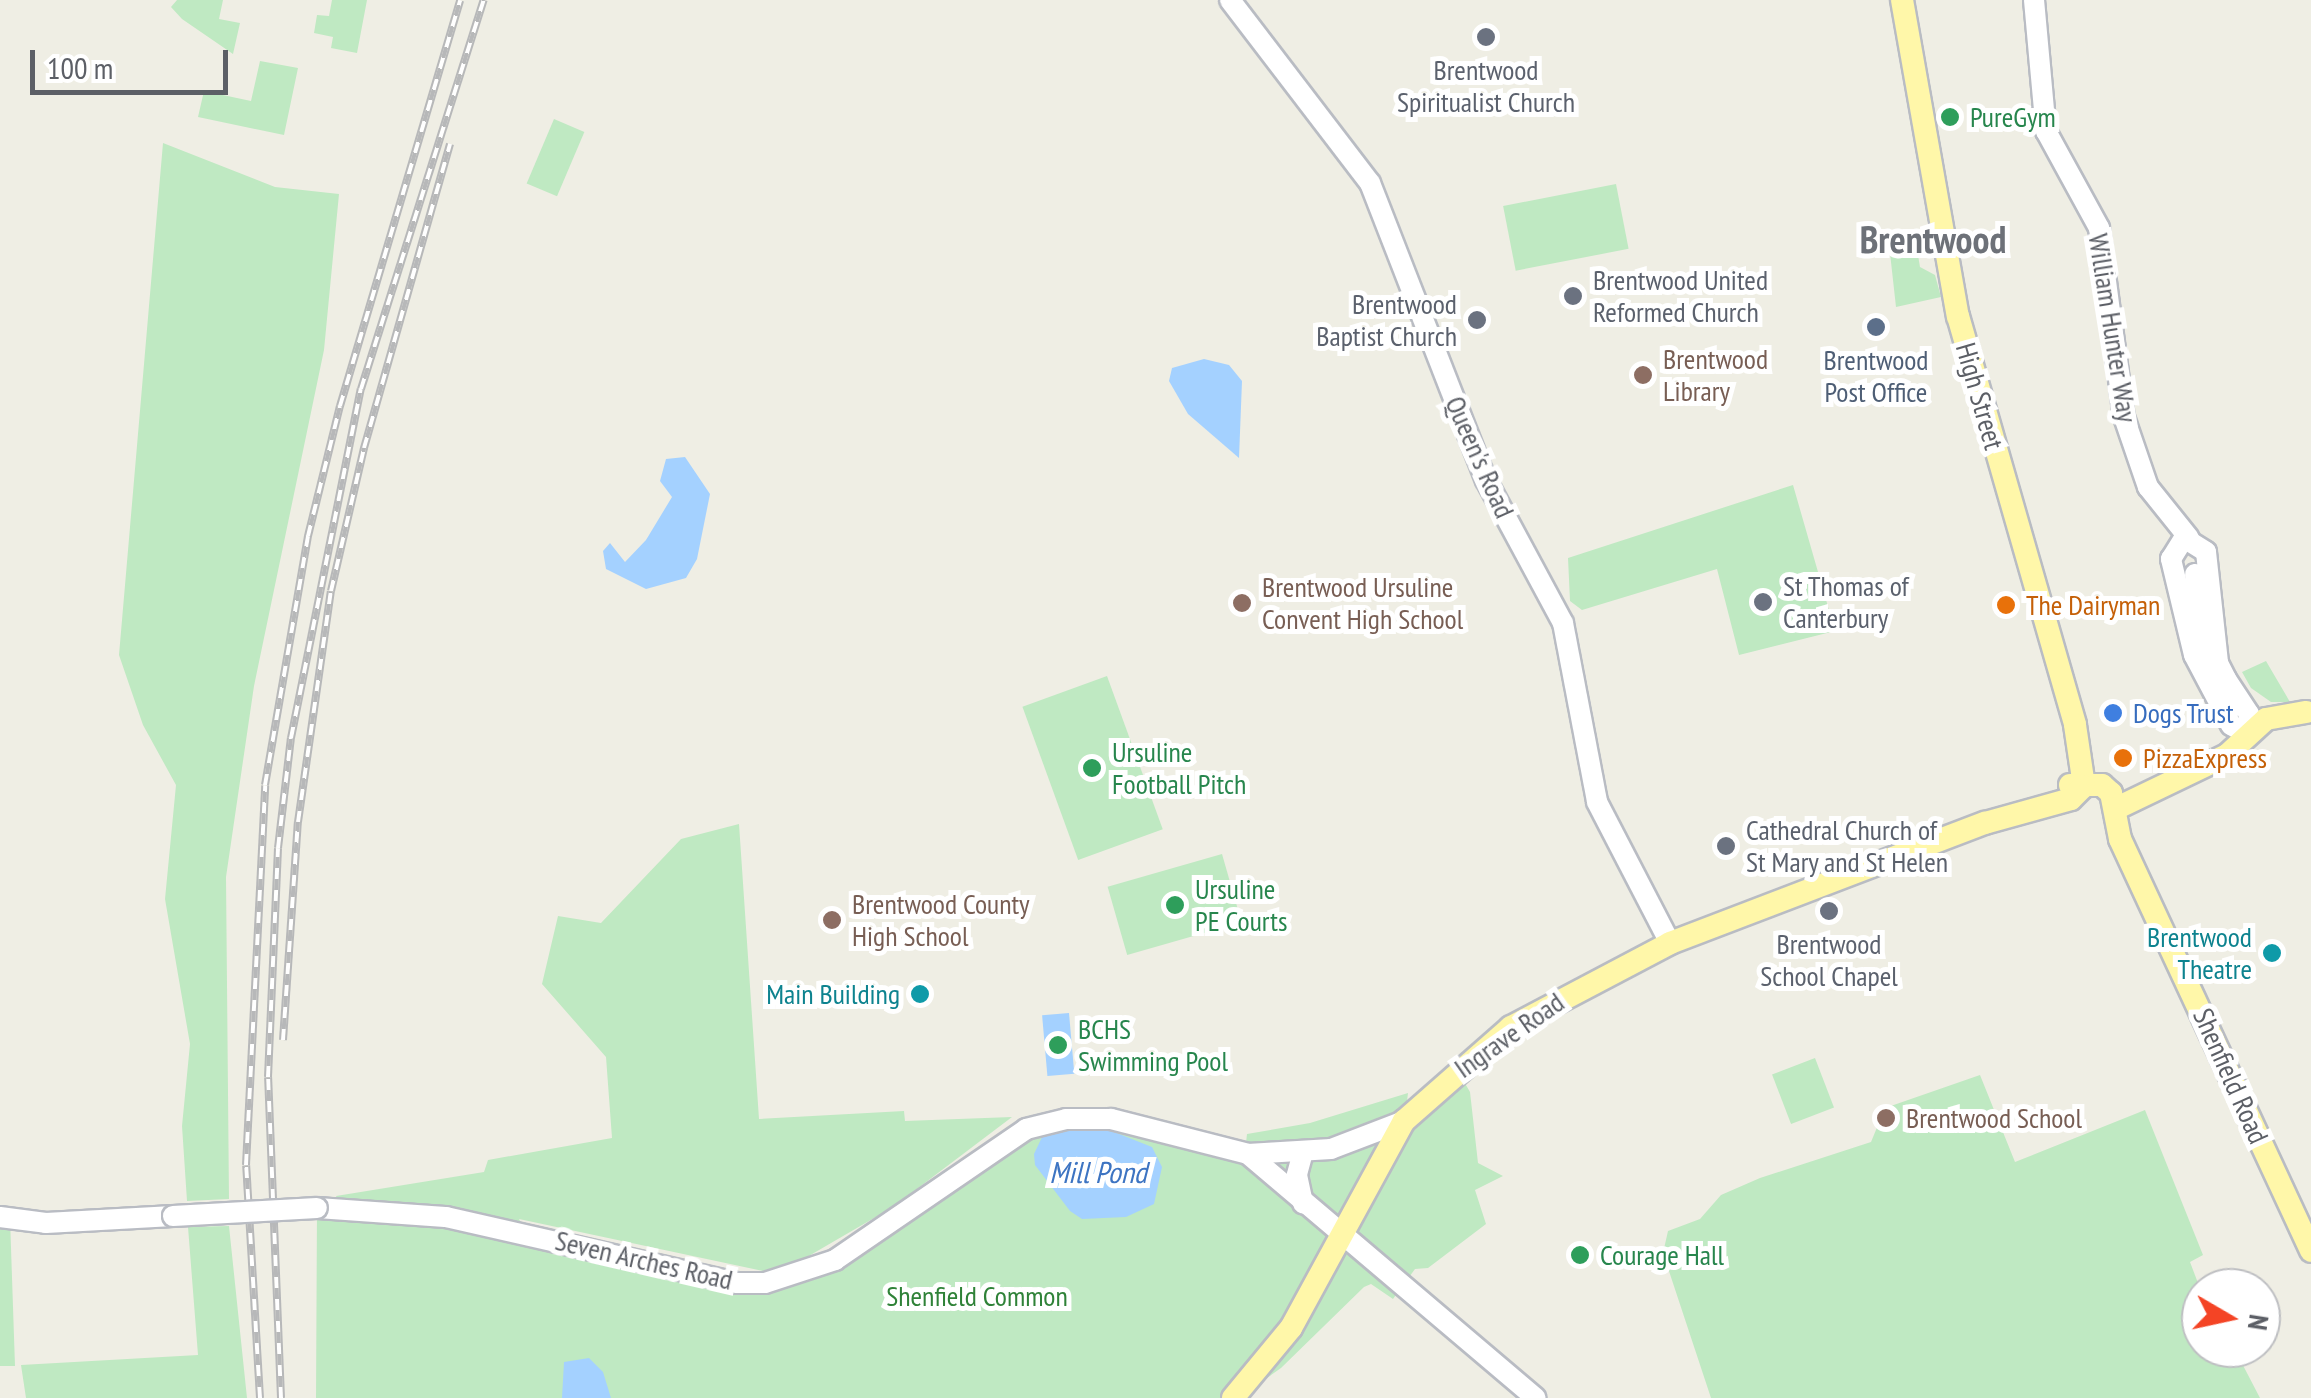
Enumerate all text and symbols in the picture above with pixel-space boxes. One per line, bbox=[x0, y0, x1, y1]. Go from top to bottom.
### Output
marker: Brentwood Spiritualist Church bbox=[1475, 26, 1497, 48]
scale bar bbox=[35, 30, 232, 92]
text: 100 m bbox=[47, 48, 113, 87]
place label: Brentwood Spiritualist Church bbox=[1397, 53, 1575, 119]
place label: PureGym bbox=[1970, 100, 2056, 134]
marker: PureGym bbox=[1939, 106, 1961, 128]
district label: Brentwood bbox=[1860, 216, 2006, 262]
street label: William Hunter Way bbox=[2081, 231, 2145, 425]
place label: Brentwood United Reformed Church bbox=[1593, 263, 1768, 329]
marker: Brentwood United Reformed Church bbox=[1562, 285, 1584, 307]
place label: Brentwood Baptist Church bbox=[1316, 287, 1457, 353]
marker: Brentwood Baptist Church bbox=[1466, 309, 1488, 331]
marker: Brentwood Post Office bbox=[1865, 316, 1887, 338]
street label: High Street bbox=[1949, 339, 2011, 453]
place label: Brentwood Library bbox=[1663, 342, 1768, 408]
place label: Brentwood Post Office bbox=[1824, 343, 1928, 409]
marker: Brentwood Library bbox=[1632, 364, 1654, 386]
street label: Queen's Road bbox=[1438, 391, 1522, 523]
place label: St Thomas of Canterbury bbox=[1783, 569, 1909, 635]
place label: Brentwood Ursuline Convent High School bbox=[1262, 570, 1463, 636]
place label: The Dairyman bbox=[2026, 588, 2160, 622]
marker: St Thomas of Canterbury bbox=[1752, 591, 1774, 613]
marker: Brentwood Ursuline Convent High School bbox=[1231, 592, 1253, 614]
marker: The Dairyman bbox=[1995, 594, 2017, 616]
place label: Dogs Trust bbox=[2133, 696, 2234, 730]
marker: Dogs Trust bbox=[2102, 702, 2124, 724]
place label: Ursuline Football Pitch bbox=[1112, 735, 1246, 801]
place label: PizzaExpress bbox=[2143, 741, 2267, 775]
marker: PizzaExpress bbox=[2112, 747, 2134, 769]
marker: Ursuline Football Pitch bbox=[1081, 757, 1103, 779]
place label: Cathedral Church of St Mary and St Helen bbox=[1746, 813, 1949, 879]
marker: Cathedral Church of St Mary and St Helen bbox=[1715, 835, 1737, 857]
place label: Ursuline PE Courts bbox=[1195, 872, 1287, 938]
place label: Brentwood County High School bbox=[852, 887, 1030, 953]
marker: Ursuline PE Courts bbox=[1164, 894, 1186, 916]
marker: Brentwood School Chapel bbox=[1818, 900, 1840, 922]
marker: Brentwood County High School bbox=[821, 909, 843, 931]
place label: Brentwood Theatre bbox=[2147, 920, 2252, 986]
place label: Brentwood School Chapel bbox=[1760, 927, 1898, 993]
marker: Brentwood Theatre bbox=[2261, 942, 2283, 964]
place label: Main Building bbox=[766, 977, 900, 1011]
marker: Main Building bbox=[909, 983, 931, 1005]
street label: Ingrave Road bbox=[1448, 985, 1570, 1085]
street label: Shenfield Road bbox=[2186, 1003, 2276, 1149]
place label: BCHS Swimming Pool bbox=[1078, 1012, 1228, 1078]
marker: BCHS Swimming Pool bbox=[1047, 1034, 1069, 1056]
place label: Brentwood School bbox=[1906, 1101, 2082, 1135]
marker: Brentwood School bbox=[1875, 1107, 1897, 1129]
water label: Mill Pond bbox=[1049, 1154, 1147, 1190]
street label: Seven Arches Road bbox=[552, 1223, 736, 1297]
place label: Courage Hall bbox=[1600, 1238, 1724, 1272]
marker: Courage Hall bbox=[1569, 1244, 1591, 1266]
north arrow bbox=[2181, 1268, 2281, 1368]
park label: Shenfield Common bbox=[886, 1279, 1068, 1313]
text: N bbox=[2240, 1312, 2279, 1333]

